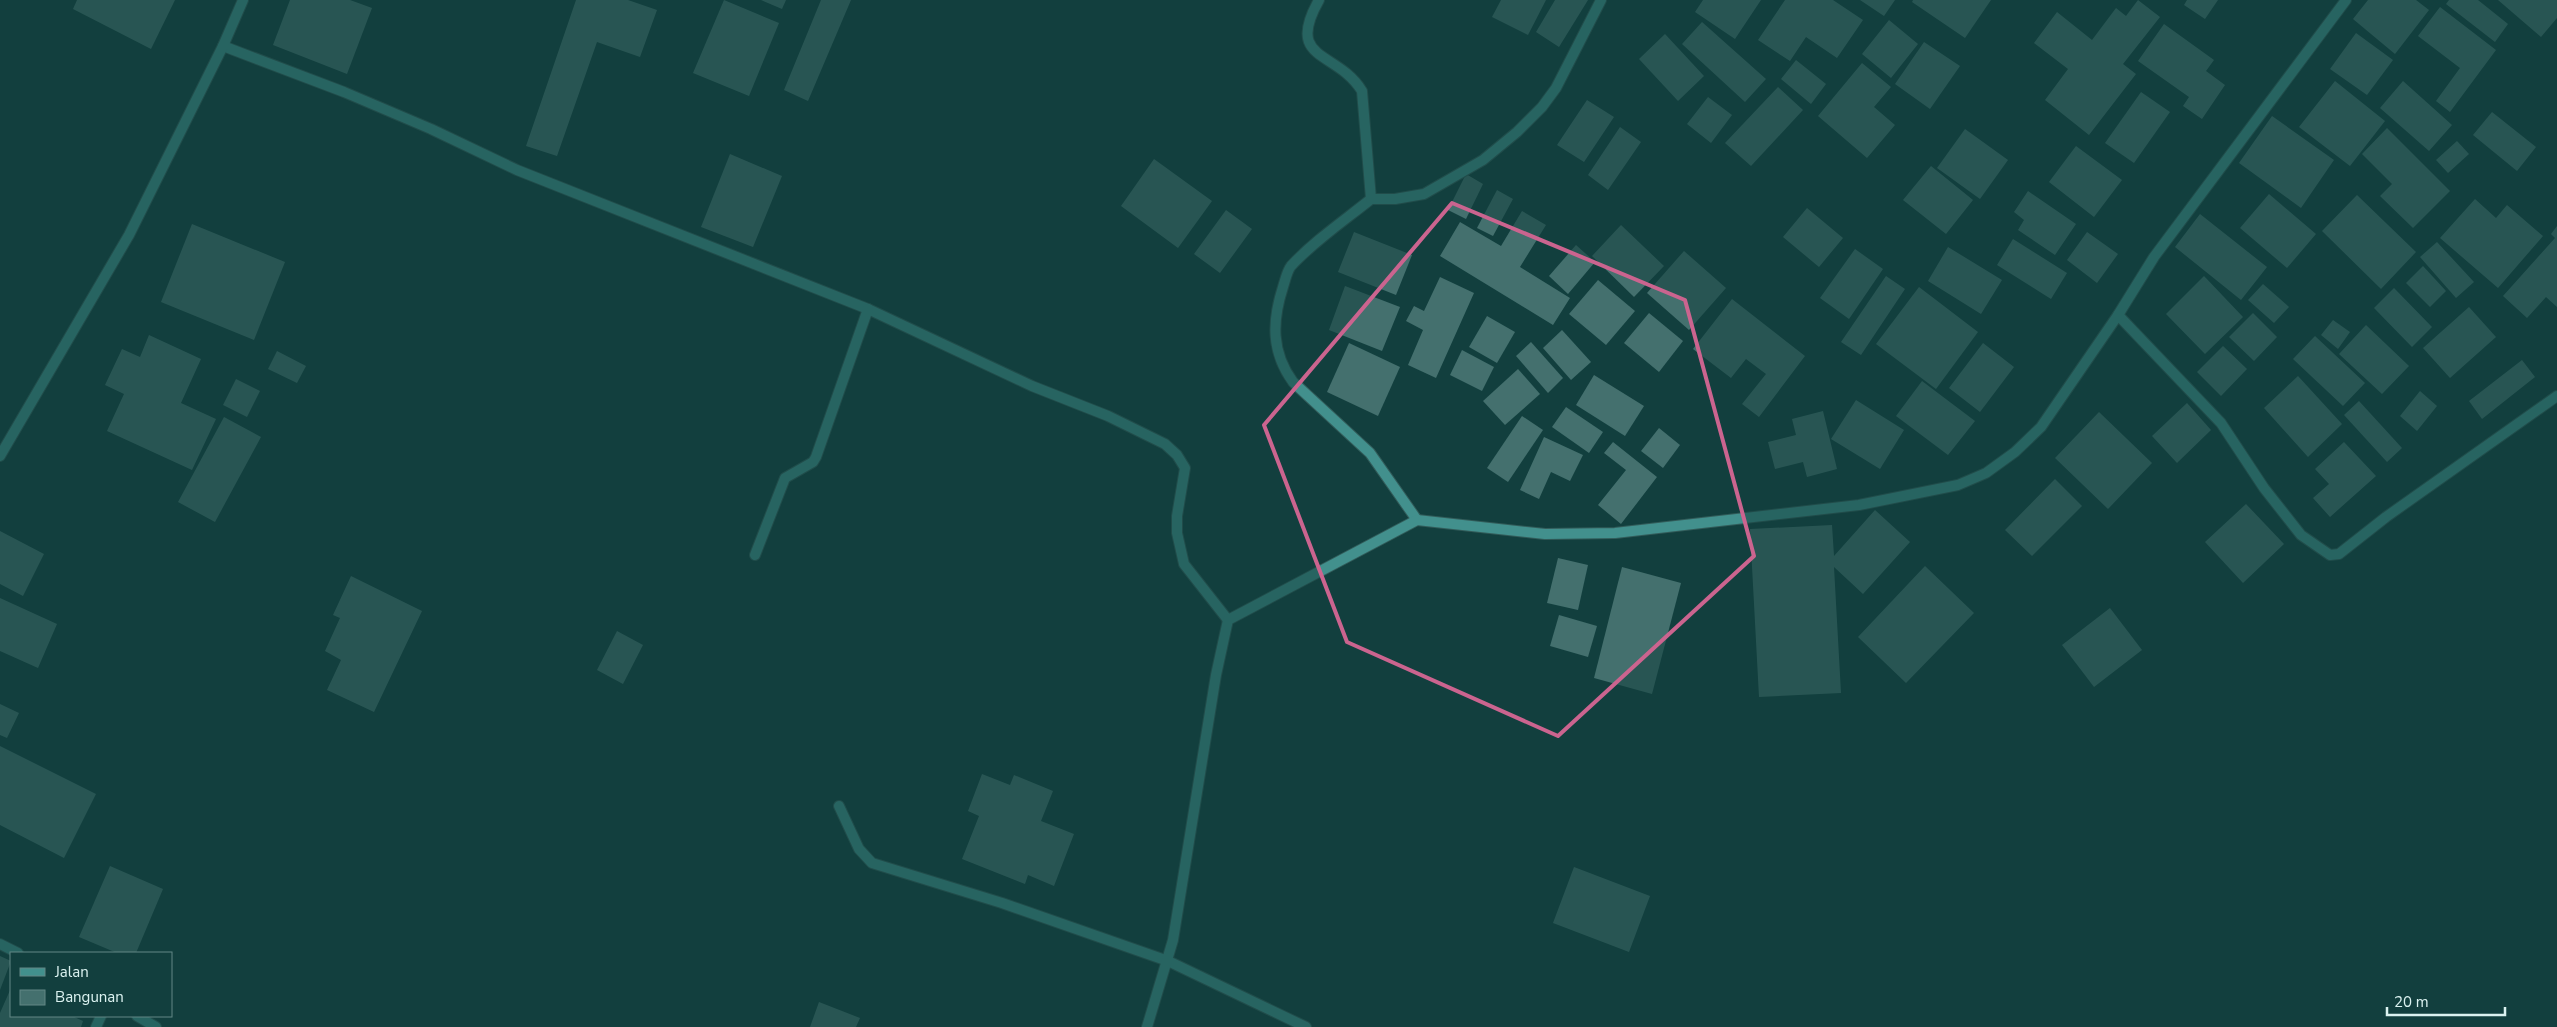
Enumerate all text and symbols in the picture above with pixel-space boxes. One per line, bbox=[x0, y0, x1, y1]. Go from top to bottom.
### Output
legend bbox=[10, 952, 172, 1017]
text: Jalan bbox=[54, 962, 89, 982]
scale bar bbox=[2387, 984, 2504, 1016]
text: Bangunan bbox=[55, 987, 124, 1007]
text: 20 m bbox=[2394, 992, 2429, 1012]

